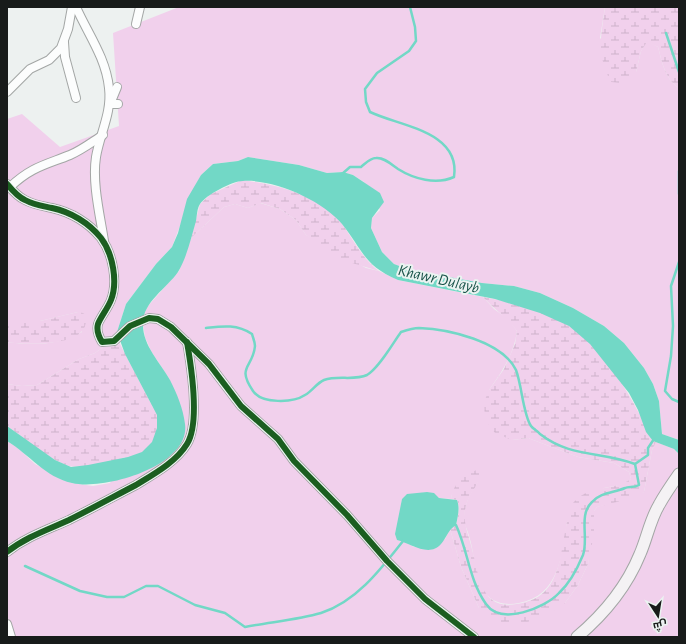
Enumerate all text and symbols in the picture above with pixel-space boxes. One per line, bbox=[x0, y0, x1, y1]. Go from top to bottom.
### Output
water label: Khawr Dulayb bbox=[397, 262, 481, 296]
north arrow bbox=[638, 596, 678, 636]
text: ش bbox=[652, 617, 668, 632]

